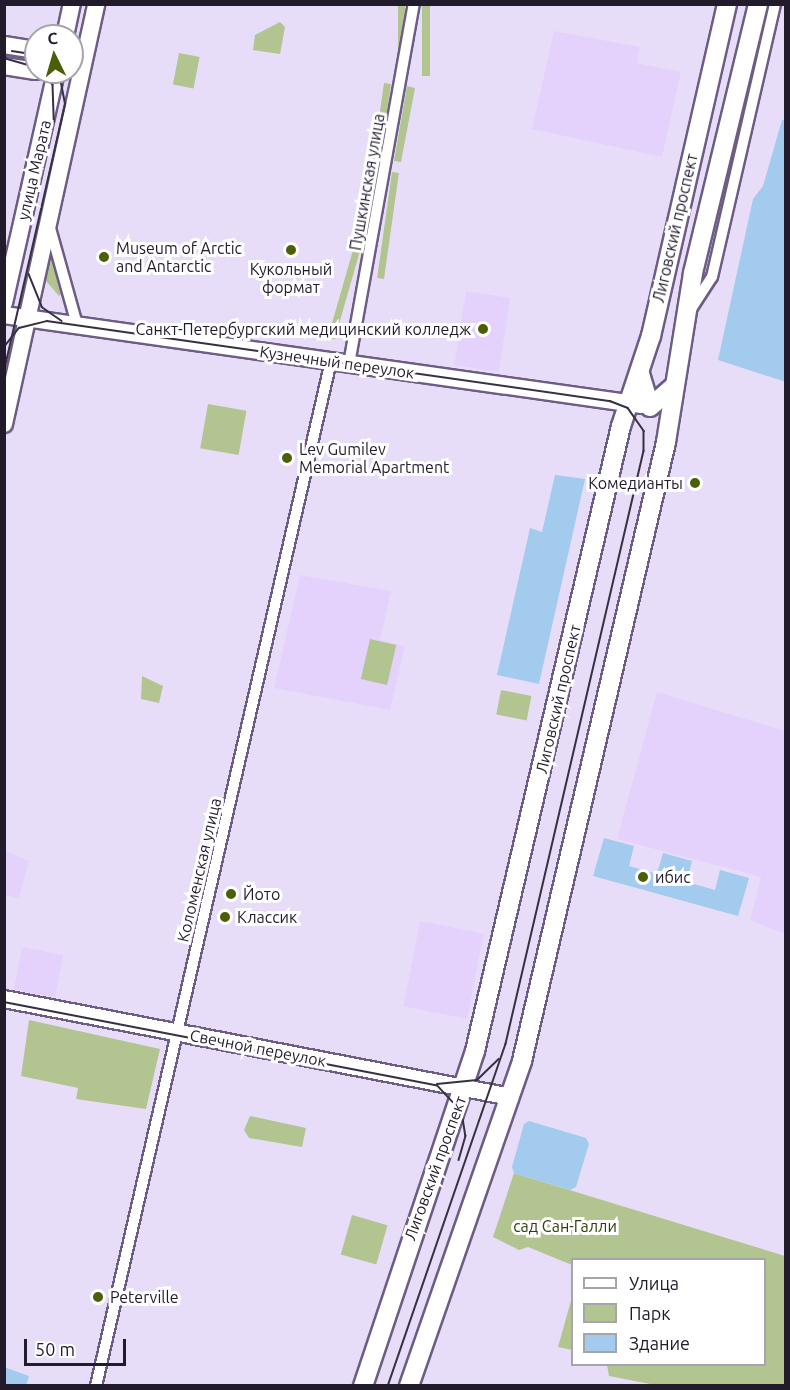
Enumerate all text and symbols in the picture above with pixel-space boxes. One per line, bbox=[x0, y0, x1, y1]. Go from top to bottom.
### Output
north arrow bbox=[24, 24, 84, 84]
text: С bbox=[47, 29, 58, 47]
street label: Пушкинская улица bbox=[346, 112, 388, 252]
street label: улица Марата bbox=[13, 118, 55, 222]
street label: Лиговский проспект bbox=[649, 152, 701, 304]
place label: Museum of Arctic and Antarctic bbox=[116, 238, 242, 276]
marker: Кукольный формат bbox=[284, 243, 298, 257]
marker: Museum of Arctic and Antarctic bbox=[97, 250, 111, 264]
place label: Кукольный формат bbox=[250, 259, 332, 297]
place label: Санкт-Петербургский медицинский колледж bbox=[135, 319, 471, 339]
marker: Санкт-Петербургский медицинский колледж bbox=[476, 322, 490, 336]
street label: Кузнечный переулок bbox=[258, 342, 416, 382]
place label: Lev Gumilev Memorial Apartment bbox=[299, 439, 449, 477]
marker: Lev Gumilev Memorial Apartment bbox=[280, 451, 294, 465]
place label: Комедианты bbox=[588, 473, 683, 493]
marker: Комедианты bbox=[688, 476, 702, 490]
street label: Лиговский проспект bbox=[532, 623, 584, 775]
street label: Коломенская улица bbox=[173, 796, 225, 944]
place label: ибис bbox=[655, 867, 691, 887]
marker: ибис bbox=[636, 870, 650, 884]
place label: Йото bbox=[243, 884, 280, 904]
marker: Йото bbox=[224, 887, 238, 901]
place label: Классик bbox=[237, 907, 297, 927]
marker: Классик bbox=[218, 910, 232, 924]
street label: Свечной переулок bbox=[188, 1025, 328, 1071]
street label: Лиговский проспект bbox=[400, 1093, 470, 1243]
park label: сад Сан-Галли bbox=[513, 1216, 617, 1236]
legend bbox=[571, 1258, 766, 1366]
text: Улица bbox=[629, 1273, 679, 1293]
place label: Peterville bbox=[110, 1287, 178, 1307]
marker: Peterville bbox=[91, 1290, 105, 1304]
text: Парк bbox=[629, 1303, 670, 1323]
scale bar bbox=[27, 1327, 129, 1365]
text: Здание bbox=[629, 1333, 690, 1353]
text: 50 m bbox=[35, 1339, 75, 1359]

